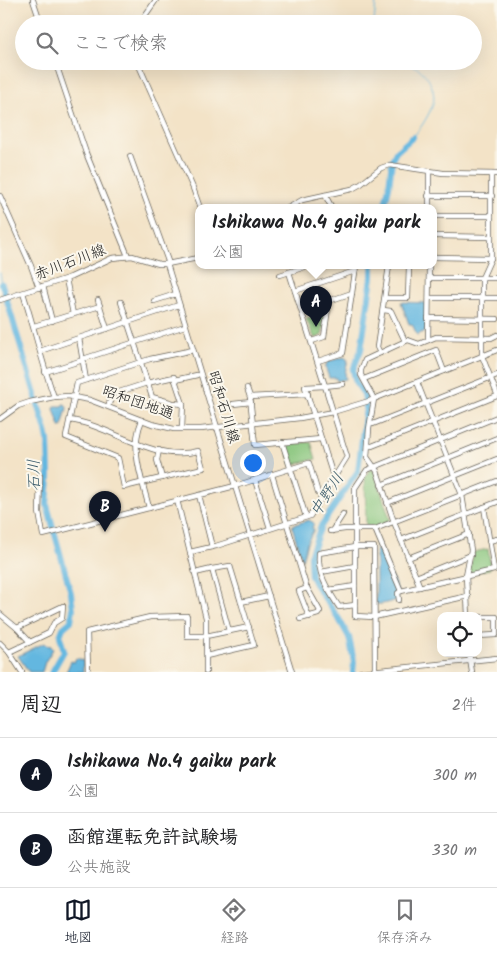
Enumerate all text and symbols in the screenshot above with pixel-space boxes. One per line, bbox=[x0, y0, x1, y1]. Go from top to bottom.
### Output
search box bbox=[15, 15, 482, 70]
icon: search bbox=[33, 29, 61, 57]
text: ここで検索 bbox=[73, 29, 168, 59]
popup bbox=[195, 204, 437, 269]
text: Ishikawa No.4 gaiku park bbox=[212, 208, 420, 238]
street label: 赤川石川線 bbox=[31, 238, 110, 288]
text: 公園 bbox=[212, 240, 244, 265]
pin: A bbox=[300, 286, 332, 327]
street label: 昭和石川線 bbox=[201, 368, 245, 447]
street label: 昭和団地通 bbox=[98, 379, 177, 427]
your location bbox=[240, 450, 266, 476]
water label: 石川 bbox=[22, 459, 47, 491]
water label: 中野川 bbox=[304, 468, 351, 522]
pin: B bbox=[89, 491, 121, 532]
map controls bbox=[437, 612, 482, 657]
button: locate bbox=[437, 612, 482, 657]
text: 周辺 bbox=[20, 689, 62, 722]
text: 2件 bbox=[452, 693, 477, 718]
text: Ishikawa No.4 gaiku park bbox=[67, 747, 276, 777]
text: A bbox=[31, 763, 41, 788]
text: 300 m bbox=[433, 763, 477, 788]
text: 公園 bbox=[67, 779, 99, 804]
text: 函館運転免許試験場 bbox=[67, 823, 238, 853]
text: B bbox=[31, 838, 41, 863]
text: 330 m bbox=[432, 838, 477, 863]
text: 公共施設 bbox=[67, 855, 131, 880]
tab: 地図 bbox=[64, 896, 92, 949]
tab: 経路 bbox=[220, 896, 248, 949]
tab: 保存済み bbox=[377, 896, 433, 949]

